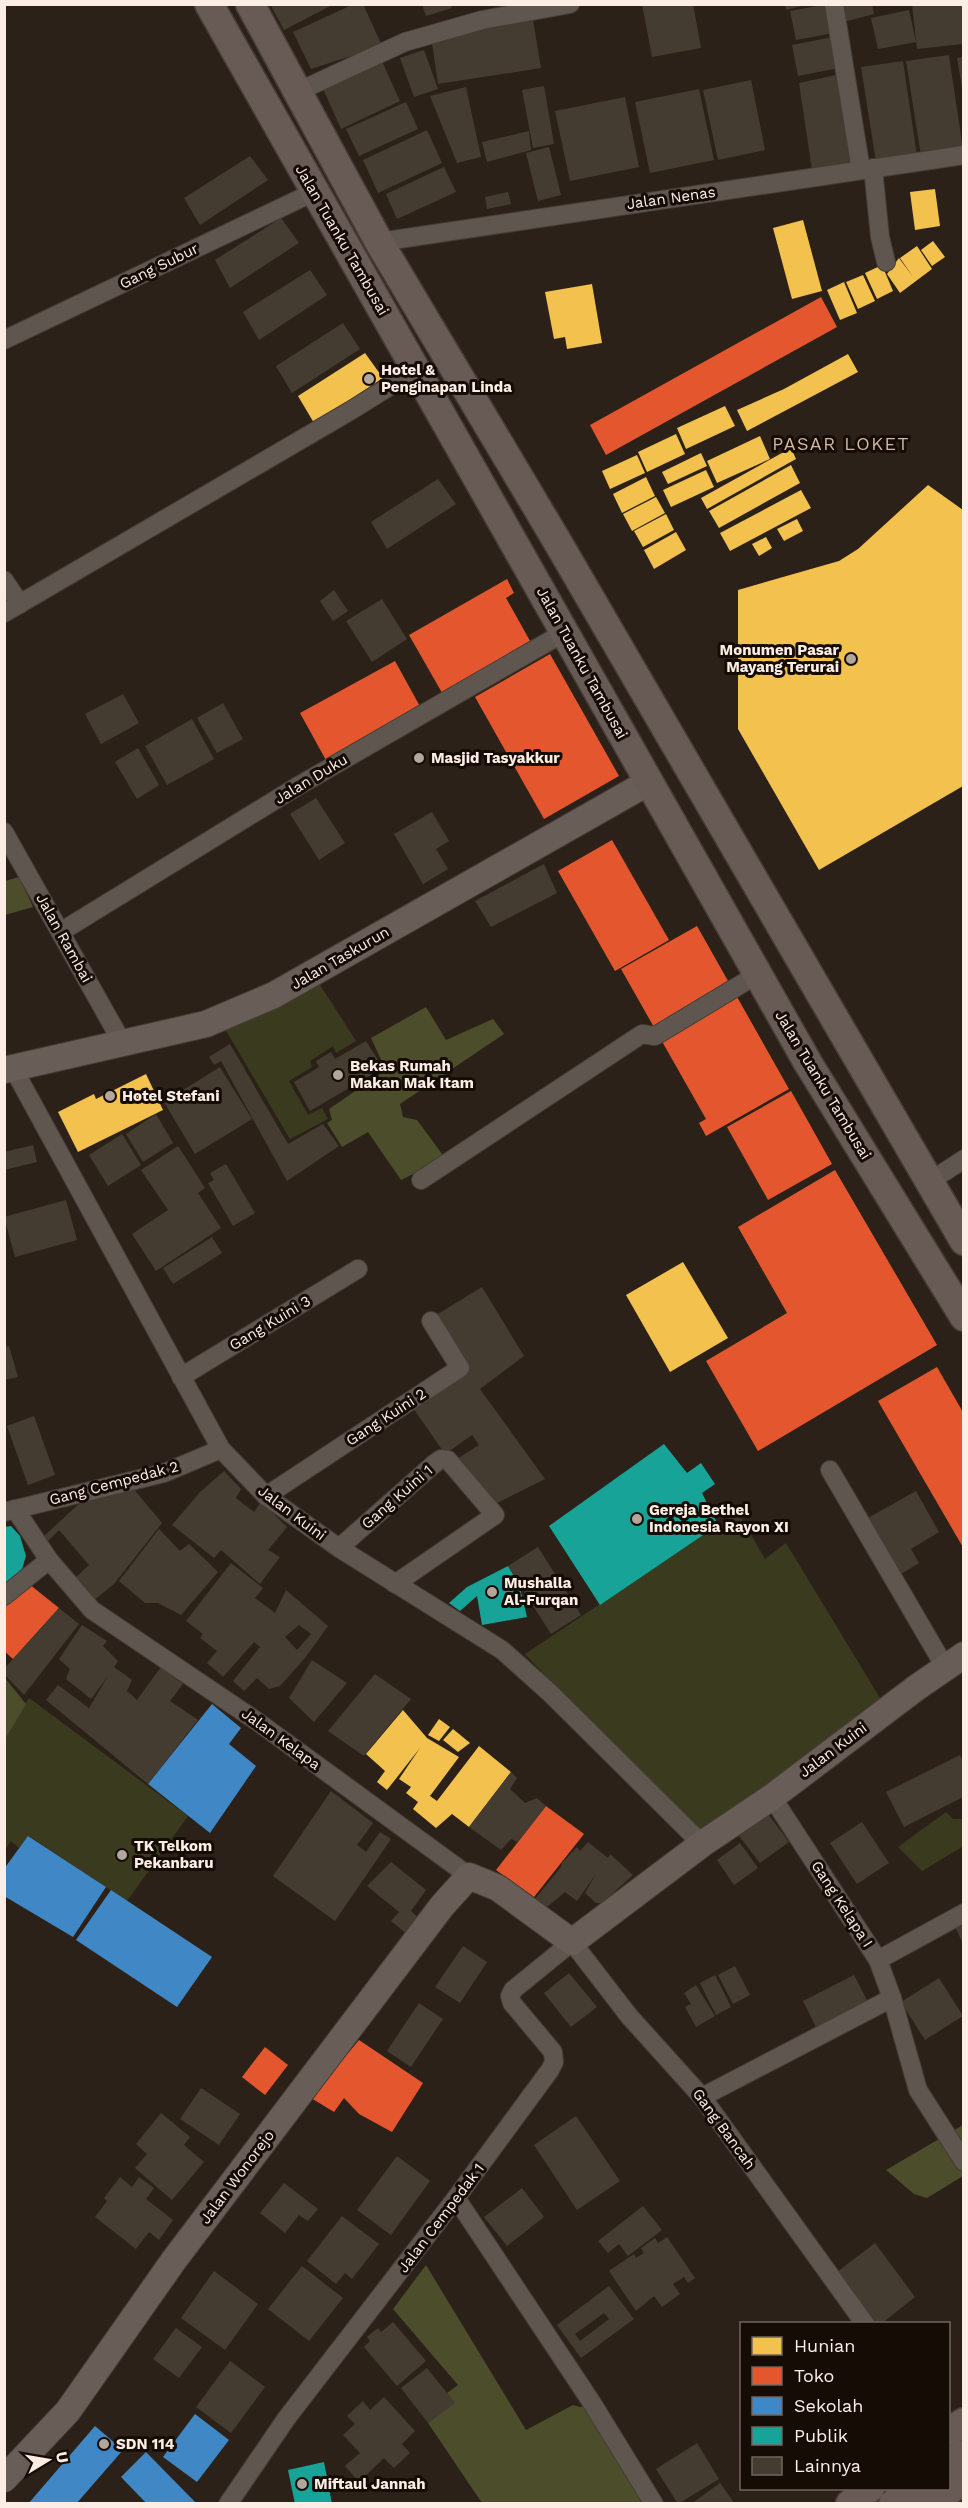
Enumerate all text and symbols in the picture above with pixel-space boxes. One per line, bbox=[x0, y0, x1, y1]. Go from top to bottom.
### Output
street label: Jalan Tuanku Tambusai bbox=[292, 162, 392, 318]
street label: Jalan Nenas bbox=[625, 183, 717, 213]
street label: Gang Subur bbox=[117, 239, 201, 293]
place label: Hotel & Penginapan Linda bbox=[381, 361, 512, 396]
marker: Hotel & Penginapan Linda bbox=[362, 372, 376, 386]
district label: PASAR LOKET bbox=[772, 433, 910, 454]
street label: Jalan Tuanku Tambusai bbox=[533, 584, 631, 742]
place label: Monumen Pasar Mayang Terurai bbox=[720, 641, 840, 676]
marker: Monumen Pasar Mayang Terurai bbox=[844, 652, 858, 666]
place label: Masjid Tasyakkur bbox=[431, 749, 560, 767]
street label: Jalan Duku bbox=[271, 750, 351, 808]
marker: Masjid Tasyakkur bbox=[412, 751, 426, 765]
street label: Jalan Rambai bbox=[32, 890, 96, 986]
street label: Jalan Taskurun bbox=[288, 923, 392, 993]
street label: Jalan Tuanku Tambusai bbox=[771, 1007, 875, 1163]
place label: Bekas Rumah Makan Mak Itam bbox=[350, 1057, 474, 1092]
marker: Bekas Rumah Makan Mak Itam bbox=[331, 1068, 345, 1082]
place label: Hotel Stefani bbox=[122, 1087, 220, 1105]
marker: Hotel Stefani bbox=[103, 1089, 117, 1103]
street label: Gang Kuini 3 bbox=[226, 1292, 314, 1354]
street label: Gang Kuini 2 bbox=[343, 1385, 429, 1449]
street label: Gang Cempedak 2 bbox=[47, 1457, 181, 1509]
street label: Gang Kuini 1 bbox=[358, 1461, 436, 1533]
street label: Jalan Kuini bbox=[255, 1482, 329, 1544]
place label: Gereja Bethel Indonesia Rayon XI bbox=[649, 1501, 789, 1536]
marker: Gereja Bethel Indonesia Rayon XI bbox=[630, 1512, 644, 1526]
place label: Mushalla Al-Furqan bbox=[504, 1574, 578, 1609]
marker: Mushalla Al-Furqan bbox=[485, 1585, 499, 1599]
street label: Jalan Kelapa bbox=[238, 1704, 324, 1774]
street label: Jalan Kuini bbox=[796, 1719, 870, 1781]
place label: TK Telkom Pekanbaru bbox=[134, 1837, 213, 1872]
marker: TK Telkom Pekanbaru bbox=[115, 1848, 129, 1862]
street label: Gang Kelapa I bbox=[807, 1857, 877, 1951]
street label: Gang Bancah bbox=[689, 2085, 759, 2173]
street label: Jalan Wonorejo bbox=[196, 2127, 278, 2227]
street label: Jalan Cempedak 1 bbox=[394, 2160, 488, 2276]
legend bbox=[740, 2322, 950, 2490]
text: Hunian bbox=[794, 2335, 855, 2356]
text: Toko bbox=[794, 2365, 834, 2386]
text: Sekolah bbox=[794, 2395, 863, 2416]
text: Publik bbox=[794, 2425, 848, 2446]
north arrow bbox=[18, 2430, 78, 2490]
place label: SDN 114 bbox=[116, 2435, 175, 2453]
marker: SDN 114 bbox=[97, 2437, 111, 2451]
text: U bbox=[52, 2450, 73, 2465]
text: Lainnya bbox=[794, 2455, 861, 2476]
place label: Miftaul Jannah bbox=[314, 2475, 426, 2493]
marker: Miftaul Jannah bbox=[295, 2477, 309, 2491]

